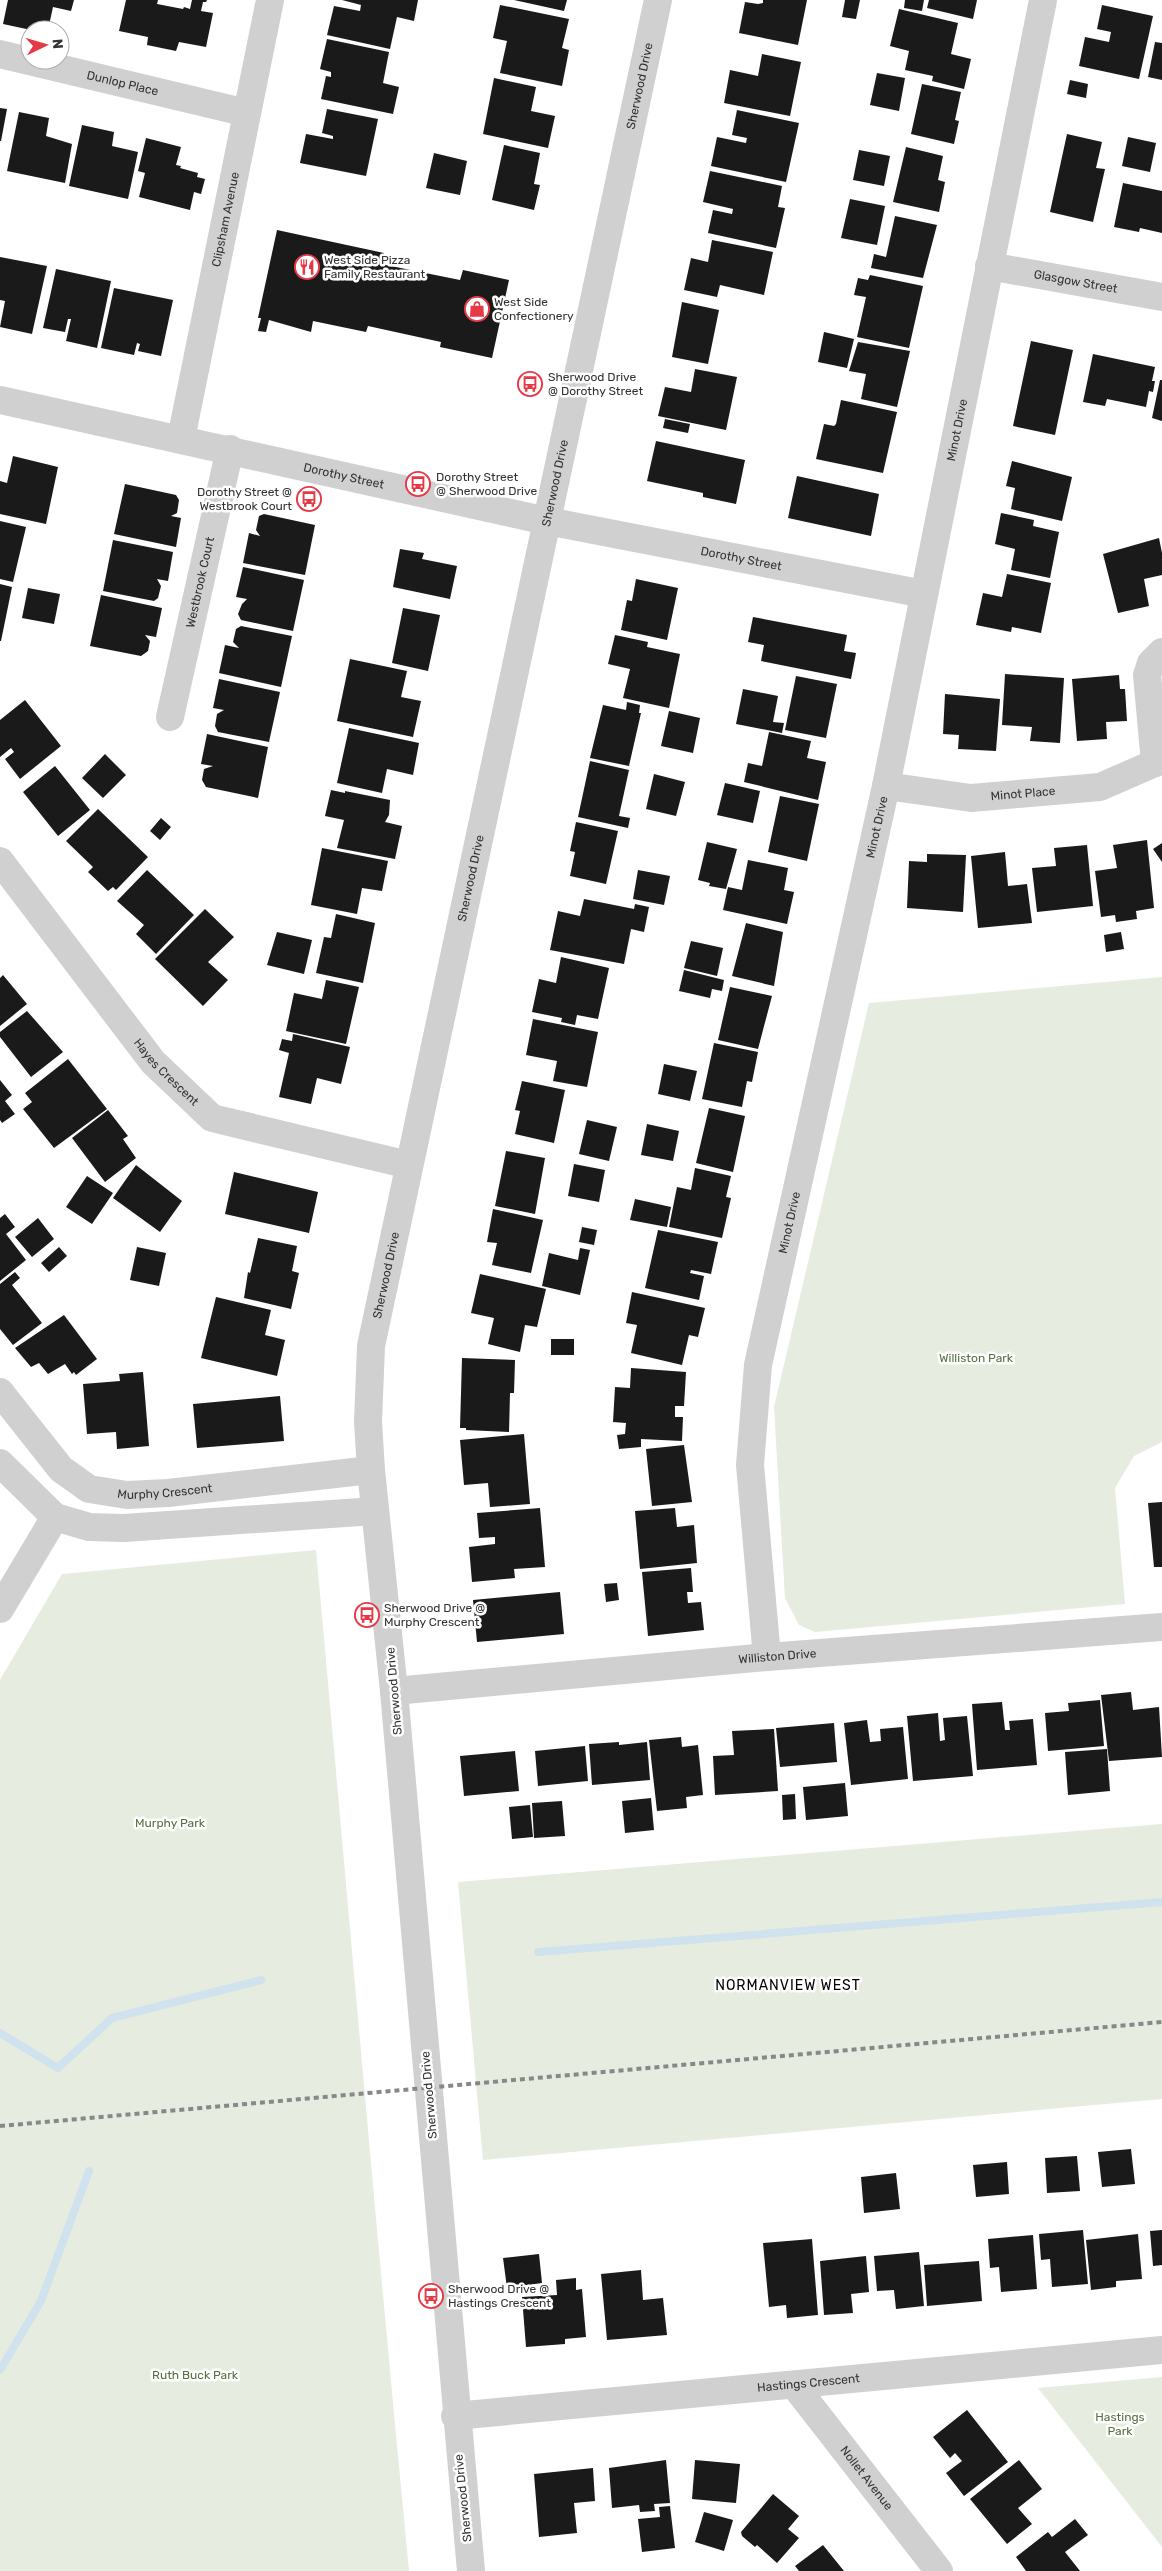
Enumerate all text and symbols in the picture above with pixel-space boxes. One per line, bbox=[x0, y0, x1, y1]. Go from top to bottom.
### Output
north arrow bbox=[20, 20, 70, 70]
text: N bbox=[49, 38, 66, 50]
street label: Sherwood Drive bbox=[624, 41, 656, 131]
street label: Dunlop Place bbox=[85, 68, 160, 99]
street label: Clipsham Avenue bbox=[209, 171, 242, 268]
place label: West Side Pizza Family Restaurant bbox=[324, 253, 425, 281]
restaurant icon: West Side Pizza Family Restaurant bbox=[294, 254, 320, 280]
street label: Glasgow Street bbox=[1033, 267, 1119, 296]
place label: West Side Confectionery bbox=[494, 295, 574, 323]
shop icon: West Side Confectionery bbox=[464, 296, 490, 322]
place label: Sherwood Drive @ Dorothy Street bbox=[548, 370, 643, 398]
bus stop icon: Sherwood Drive @ Dorothy Street bbox=[517, 371, 543, 397]
street label: Minot Drive bbox=[944, 397, 970, 462]
street label: Sherwood Drive bbox=[539, 438, 571, 528]
street label: Dorothy Street bbox=[302, 460, 386, 492]
place label: Dorothy Street @ Sherwood Drive bbox=[436, 470, 537, 498]
bus stop icon: Dorothy Street @ Sherwood Drive bbox=[405, 471, 431, 497]
place label: Dorothy Street @ Westbrook Court bbox=[197, 485, 292, 513]
bus stop icon: Dorothy Street @ Westbrook Court bbox=[296, 486, 322, 512]
street label: Westbrook Court bbox=[183, 535, 217, 629]
street label: Dorothy Street bbox=[699, 544, 783, 573]
street label: Minot Place bbox=[990, 784, 1056, 803]
street label: Minot Drive bbox=[863, 794, 891, 859]
street label: Sherwood Drive bbox=[455, 833, 487, 923]
street label: Hayes Crescent bbox=[131, 1036, 202, 1109]
street label: Minot Drive bbox=[776, 1190, 803, 1255]
street label: Sherwood Drive bbox=[370, 1230, 402, 1320]
park label: Williston Park bbox=[939, 1351, 1014, 1365]
street label: Murphy Crescent bbox=[116, 1481, 213, 1502]
place label: Sherwood Drive @ Murphy Crescent bbox=[384, 1601, 485, 1629]
bus stop icon: Sherwood Drive @ Murphy Crescent bbox=[354, 1602, 380, 1628]
street label: Sherwood Drive bbox=[383, 1646, 405, 1736]
street label: Williston Drive bbox=[738, 1646, 817, 1667]
park label: Murphy Park bbox=[135, 1816, 206, 1830]
district label: NORMANVIEW WEST bbox=[715, 1977, 861, 1994]
street label: Sherwood Drive bbox=[418, 2050, 440, 2140]
place label: Sherwood Drive @ Hastings Crescent bbox=[448, 2282, 551, 2310]
bus stop icon: Sherwood Drive @ Hastings Crescent bbox=[418, 2283, 444, 2309]
park label: Ruth Buck Park bbox=[152, 2368, 239, 2382]
street label: Hastings Crescent bbox=[757, 2371, 861, 2395]
park label: Hastings Park bbox=[1095, 2410, 1145, 2438]
street label: Nollet Avenue bbox=[837, 2443, 896, 2513]
street label: Sherwood Drive bbox=[451, 2453, 475, 2543]

